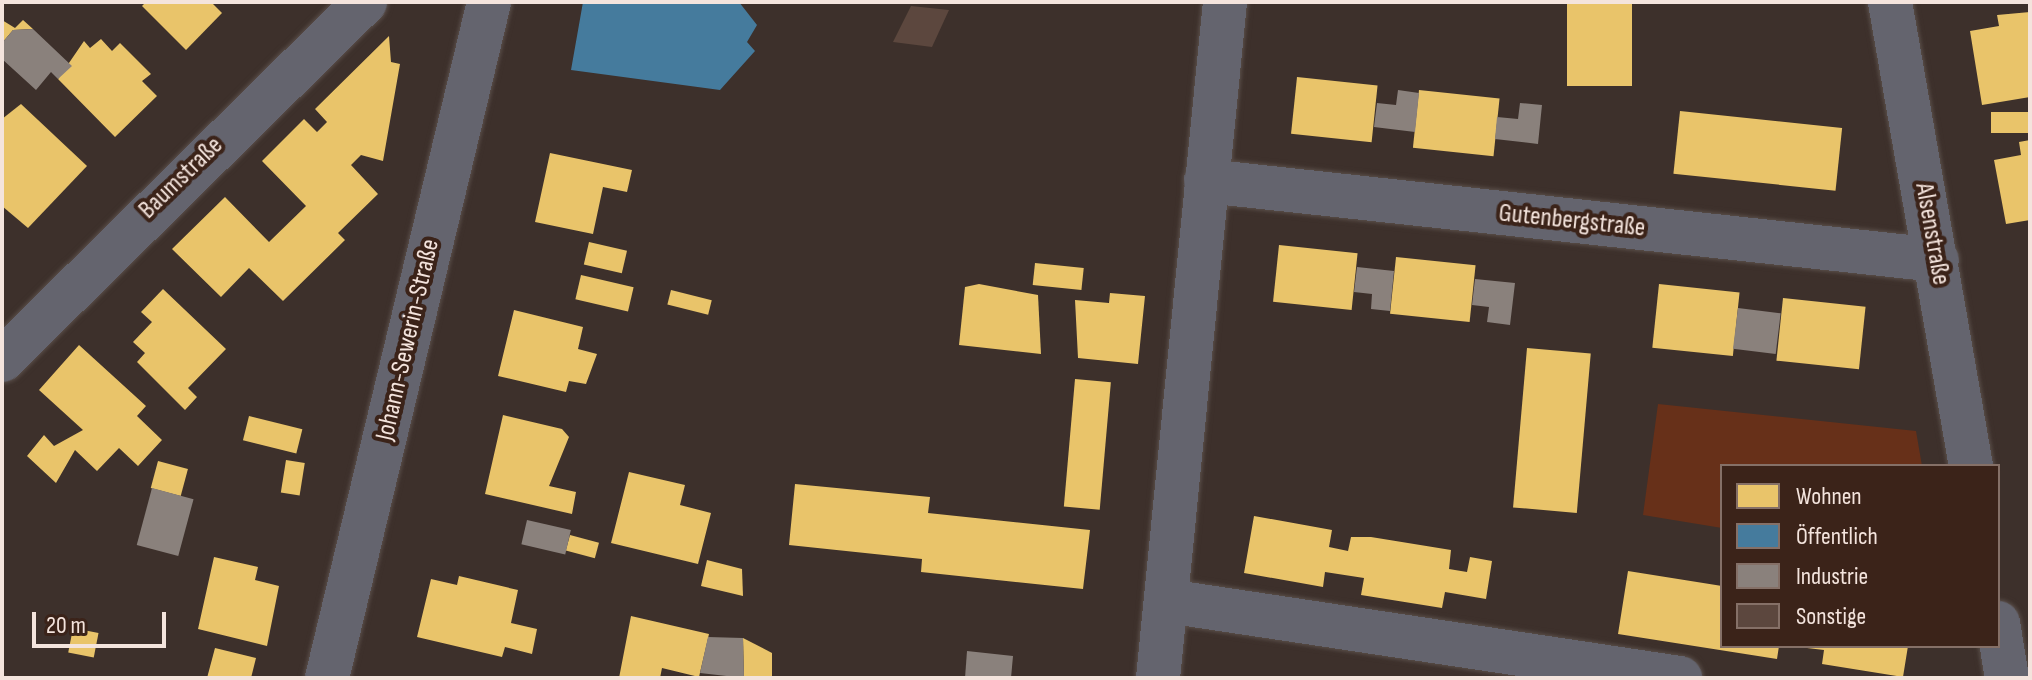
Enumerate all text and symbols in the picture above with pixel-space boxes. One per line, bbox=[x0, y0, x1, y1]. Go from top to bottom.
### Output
street label: Baumstraße bbox=[132, 130, 230, 226]
street label: Alsenstraße bbox=[1908, 181, 1956, 287]
street label: Gutenbergstraße bbox=[1497, 198, 1647, 244]
street label: Johann-Sewerin-Straße bbox=[370, 236, 446, 444]
legend bbox=[1720, 464, 2000, 648]
text: Wohnen bbox=[1796, 482, 1862, 511]
text: Öffentlich bbox=[1796, 522, 1878, 551]
text: Industrie bbox=[1796, 562, 1868, 591]
scale bar bbox=[36, 596, 170, 646]
text: Sonstige bbox=[1796, 602, 1866, 631]
text: 20 m bbox=[46, 611, 86, 640]

